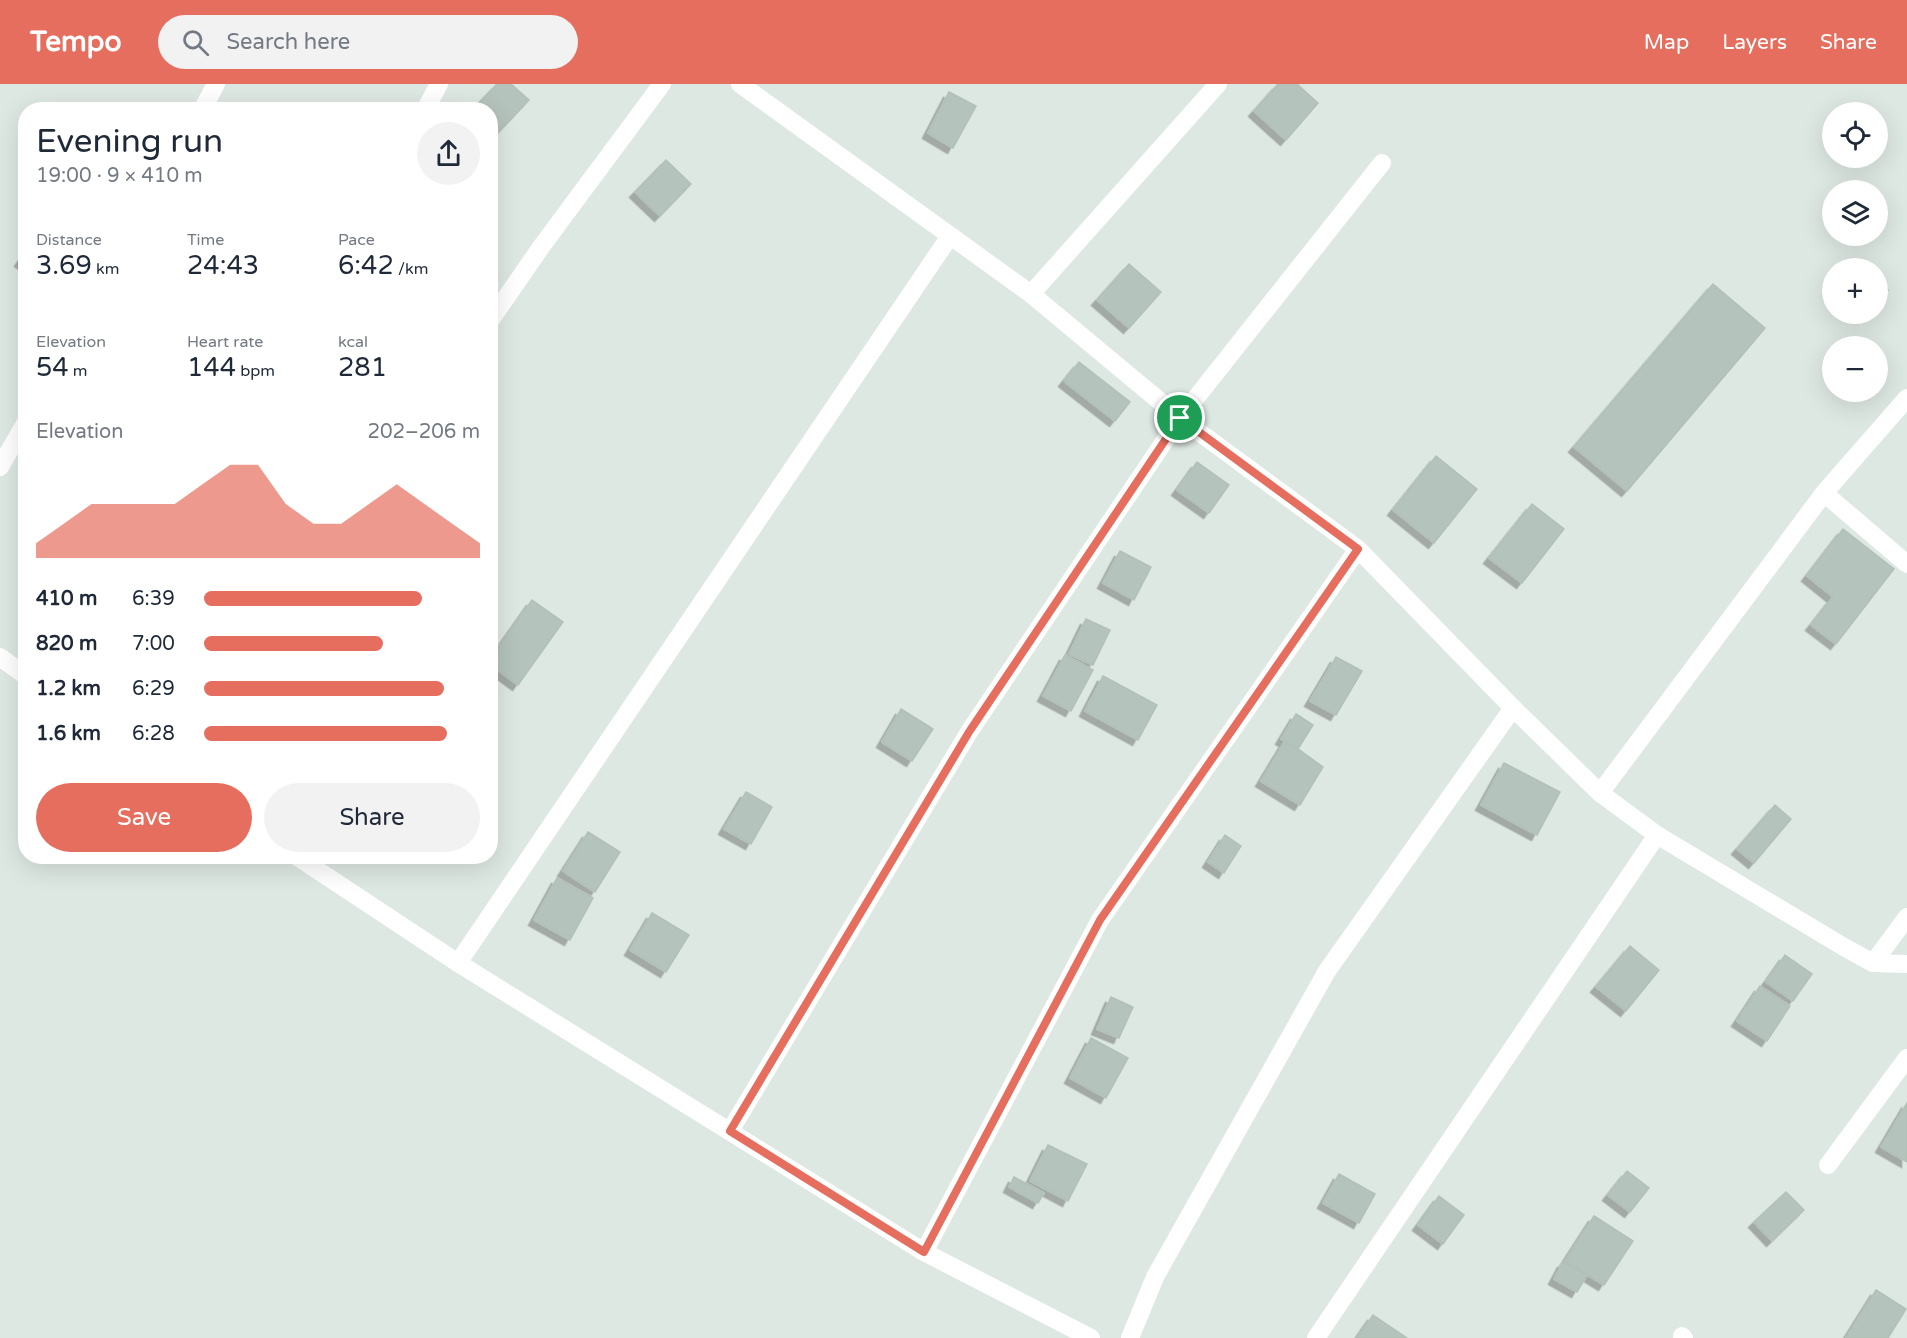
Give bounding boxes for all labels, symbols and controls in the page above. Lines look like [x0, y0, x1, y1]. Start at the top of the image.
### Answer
search box [158, 15, 578, 69]
text: Tempo [30, 25, 122, 59]
icon: search [179, 26, 212, 59]
text: Search here [227, 29, 350, 55]
text: Map [1644, 30, 1689, 55]
text: Layers [1722, 30, 1787, 55]
text: Share [1820, 30, 1877, 55]
map controls [1822, 102, 1888, 402]
button: locate [1822, 102, 1888, 168]
text: Evening run [36, 122, 223, 161]
button: share [417, 122, 480, 185]
text: 19:00 · 9 × 410 m [36, 164, 203, 188]
button: layers [1822, 180, 1888, 246]
text: Distance [36, 230, 102, 250]
text: Time [187, 230, 224, 250]
text: Pace [338, 230, 375, 250]
text: 3.69 [36, 250, 92, 281]
text: 24:43 [187, 250, 259, 281]
text: 6:42 [338, 250, 394, 281]
button: + [1822, 258, 1888, 324]
text: km [92, 259, 119, 279]
text: /km [394, 259, 428, 279]
text: Elevation [36, 332, 106, 352]
text: Heart rate [187, 332, 263, 352]
text: kcal [338, 332, 368, 352]
button: − [1822, 336, 1888, 402]
text: 54 [36, 352, 69, 383]
text: 144 [187, 352, 236, 383]
text: 281 [338, 352, 387, 383]
text: m [69, 361, 88, 381]
text: bpm [236, 361, 275, 381]
pin [1154, 392, 1205, 443]
icon: arrive [1163, 401, 1196, 434]
text: Elevation [36, 420, 123, 444]
text: 202–206 m [367, 420, 480, 444]
text: 410 m [36, 587, 97, 611]
text: 6:39 [132, 587, 175, 611]
text: 820 m [36, 632, 97, 656]
text: 7:00 [132, 632, 175, 656]
text: 1.2 km [36, 677, 101, 701]
text: 6:29 [132, 677, 175, 701]
text: 1.6 km [36, 722, 101, 746]
text: 6:28 [132, 722, 175, 746]
button: Save [36, 783, 252, 852]
button: Share [264, 783, 480, 852]

